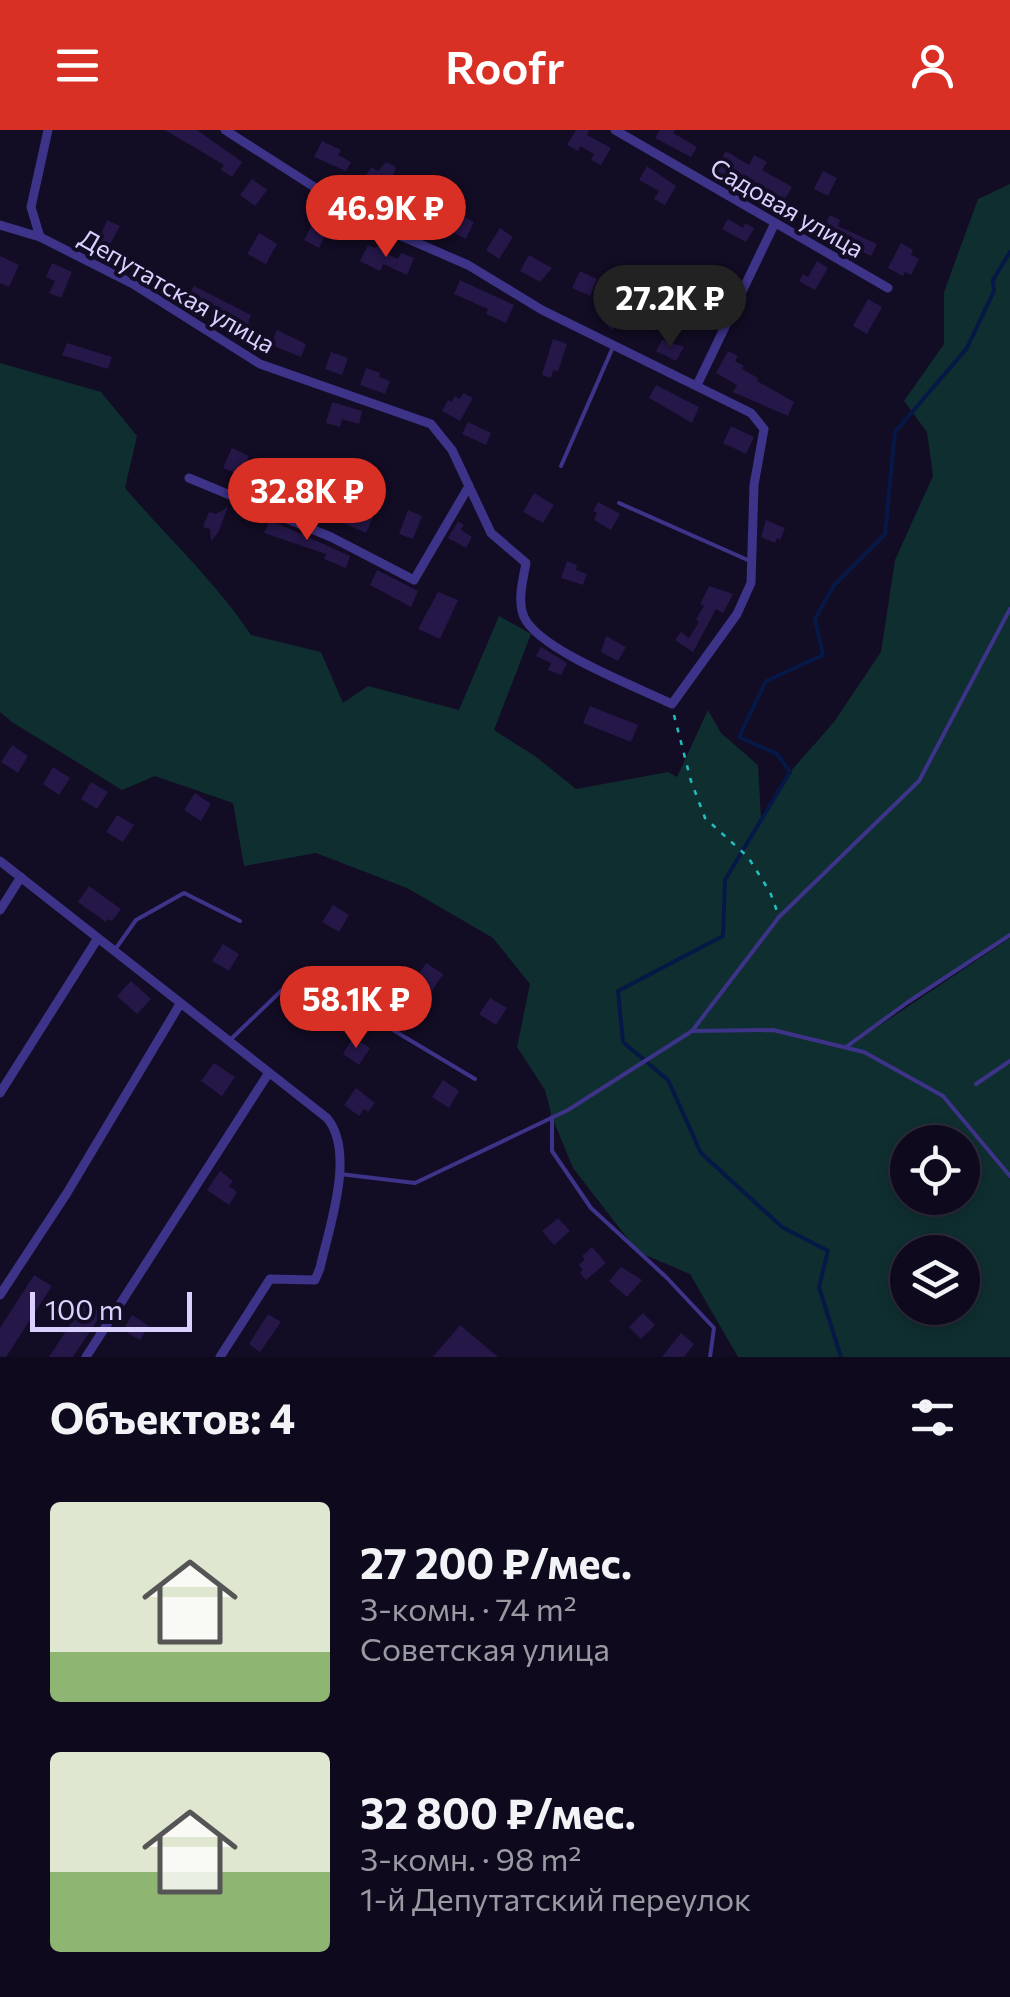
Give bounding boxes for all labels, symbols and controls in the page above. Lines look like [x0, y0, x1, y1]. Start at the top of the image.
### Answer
icon: menu [50, 38, 105, 93]
text: Roofr [445, 38, 565, 93]
icon: person [905, 38, 960, 93]
street label: Садовая улица [705, 151, 870, 263]
pin: 46.9K ₽ [294, 175, 478, 260]
text: 46.9K ₽ [328, 187, 444, 227]
street label: Депутатская улица [74, 222, 281, 358]
pin: 27.2K ₽ [578, 265, 762, 350]
text: 27.2K ₽ [615, 277, 725, 317]
pin: 32.8K ₽ [215, 458, 399, 543]
text: 32.8K ₽ [250, 470, 364, 510]
pin: 58.1K ₽ [264, 966, 448, 1051]
text: 58.1K ₽ [302, 978, 410, 1018]
map controls [890, 1125, 980, 1325]
button: locate [890, 1125, 980, 1215]
button: layers [890, 1235, 980, 1325]
scale bar [30, 1287, 192, 1332]
text: 100 m [45, 1292, 123, 1326]
icon: filters [905, 1390, 960, 1445]
text: Объектов: 4 [50, 1391, 295, 1443]
text: 27 200 ₽/мес. [360, 1536, 632, 1588]
icon: home [130, 1542, 250, 1662]
text: 3-комн. · 74 m² [360, 1588, 577, 1628]
text: Советская улица [360, 1628, 610, 1668]
text: 32 800 ₽/мес. [360, 1786, 636, 1838]
icon: home [130, 1792, 250, 1912]
text: 3-комн. · 98 m² [360, 1838, 581, 1878]
text: 1-й Депутатский переулок [360, 1878, 751, 1918]

